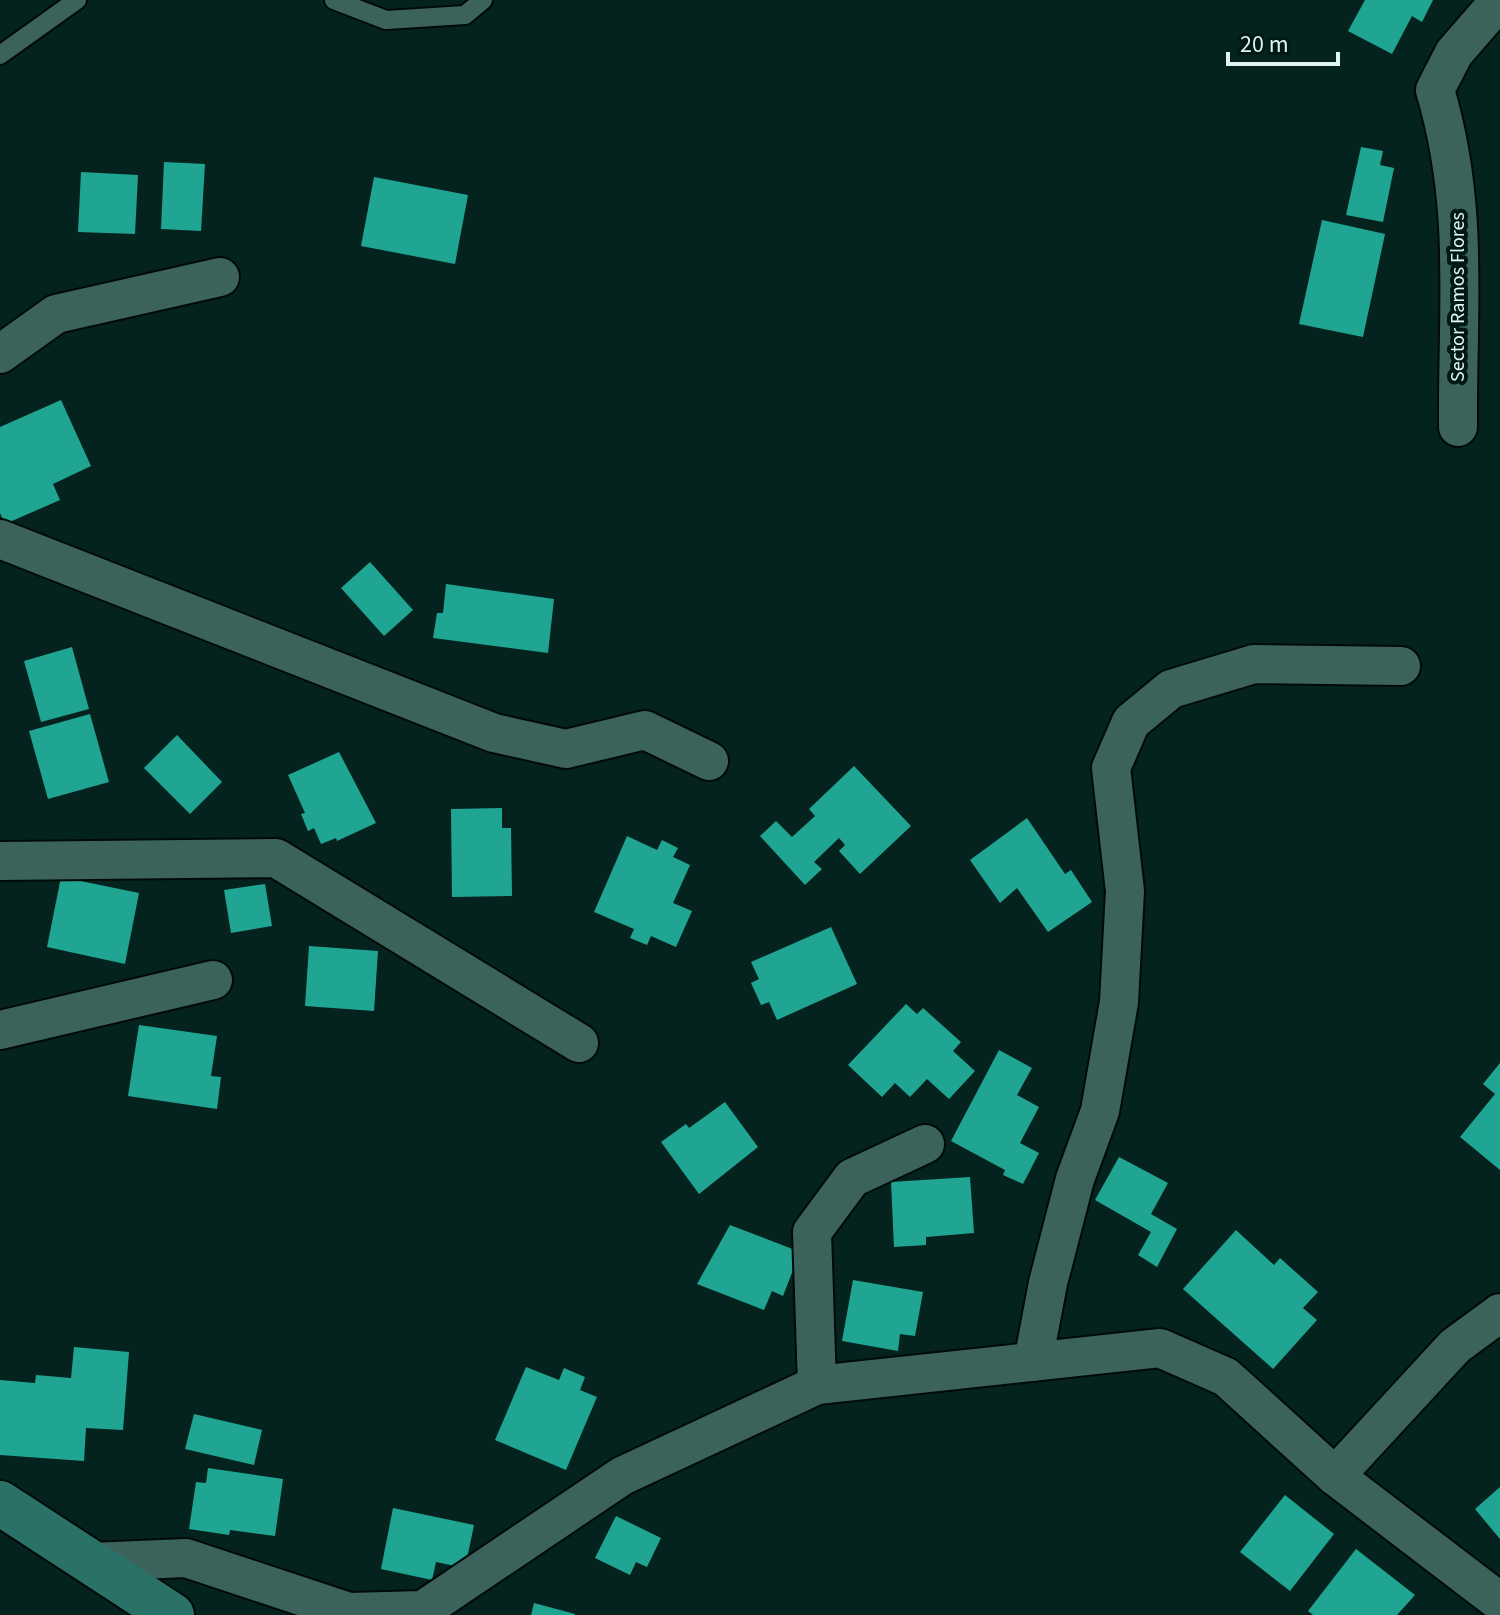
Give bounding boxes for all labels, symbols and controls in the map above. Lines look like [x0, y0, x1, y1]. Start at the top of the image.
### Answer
scale bar [1228, 16, 1338, 66]
text: 20 m [1240, 27, 1289, 62]
street label: Sector Ramos Flores [1444, 212, 1472, 382]

